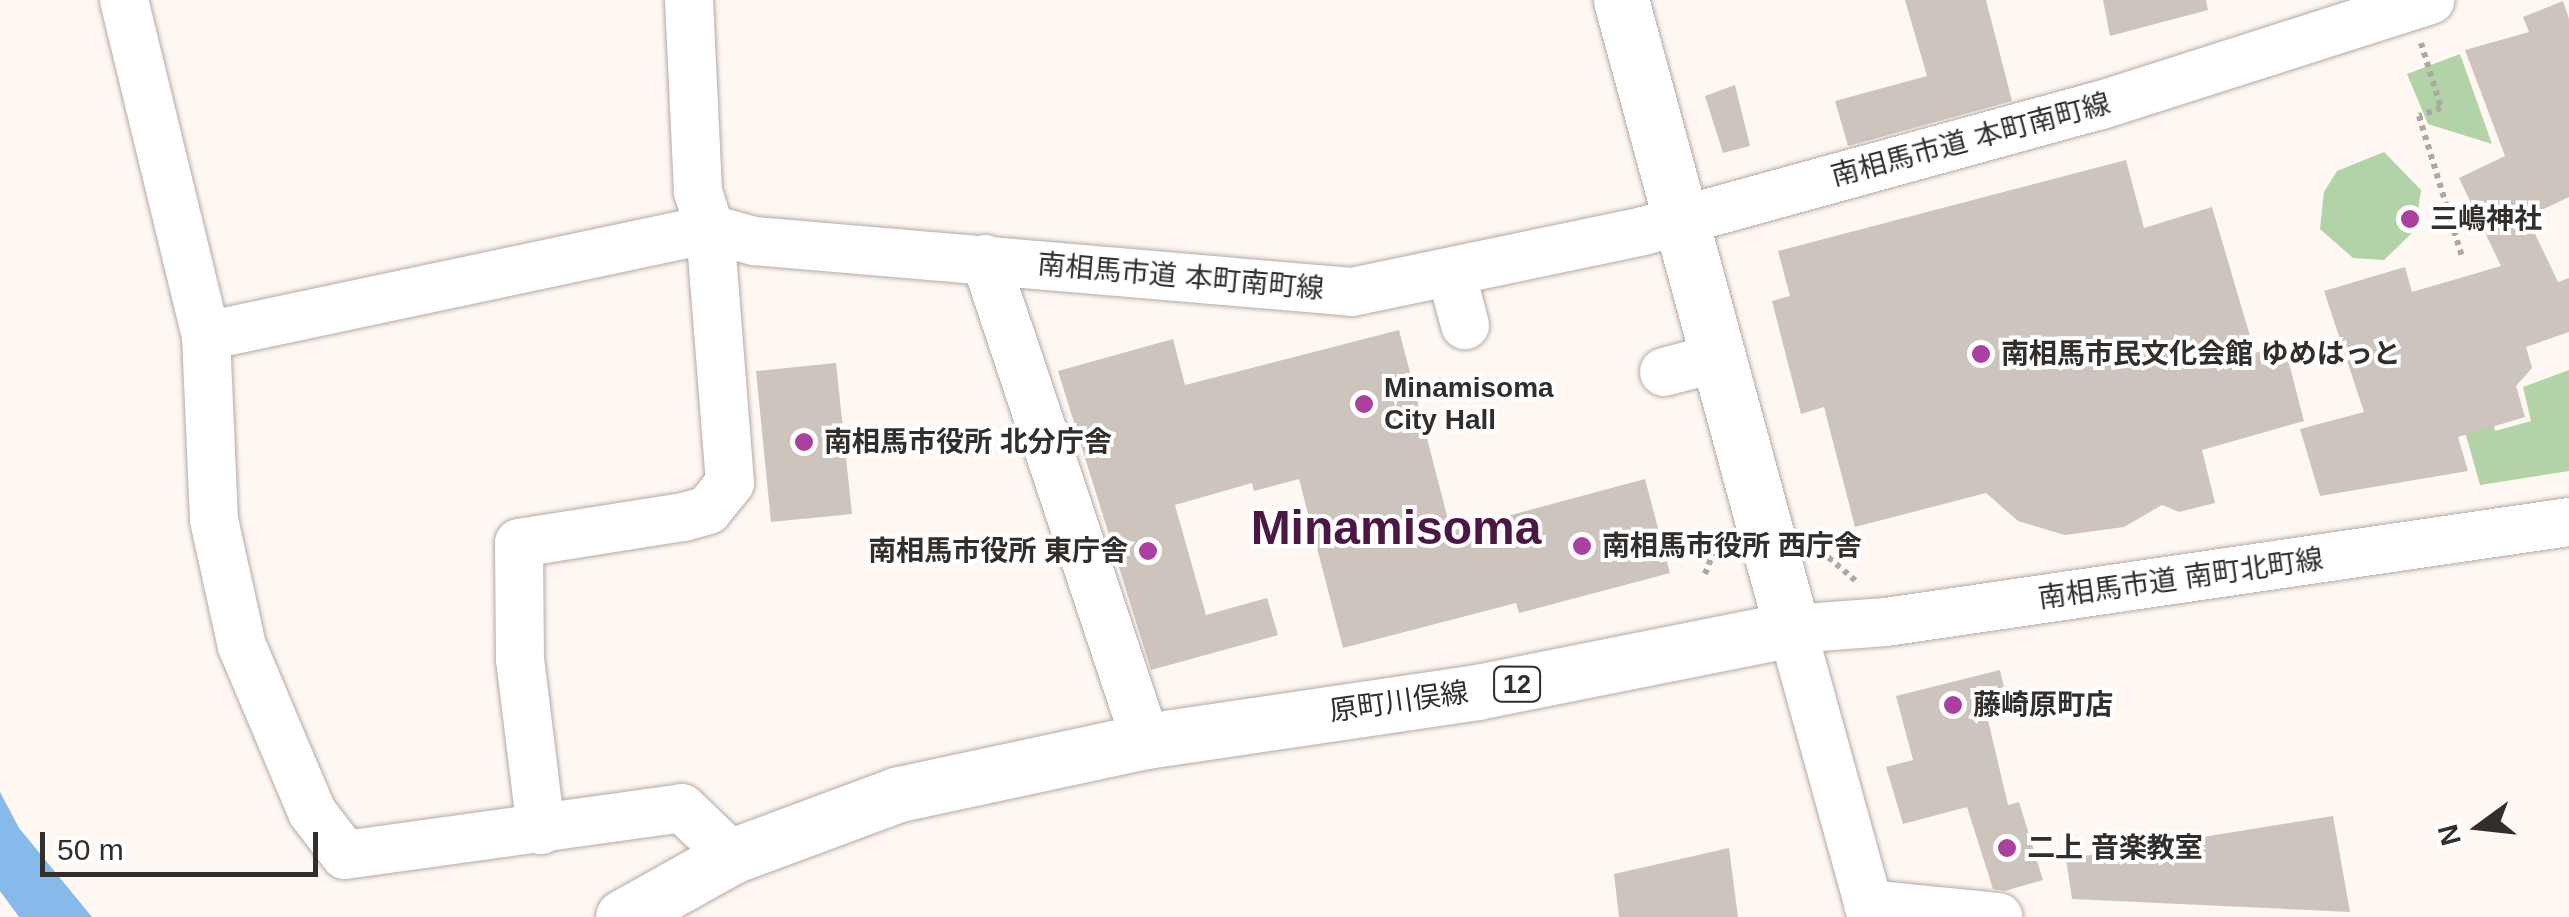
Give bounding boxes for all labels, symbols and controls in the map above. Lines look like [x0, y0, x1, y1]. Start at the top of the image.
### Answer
street label: 南相馬市道 本町南町線 [1828, 87, 2114, 193]
place label: 三嶋神社 [2430, 202, 2542, 236]
marker: 三嶋神社 [2399, 208, 2421, 230]
street label: 南相馬市道 本町南町線 [1036, 248, 1326, 306]
place label: 南相馬市民文化会館 ゆめはっと [2001, 337, 2401, 371]
marker: 南相馬市民文化会館 ゆめはっと [1970, 343, 1992, 365]
place label: Minamisoma City Hall [1384, 371, 1554, 437]
marker: Minamisoma City Hall [1353, 393, 1375, 415]
place label: 南相馬市役所 北分庁舎 [824, 425, 1112, 459]
marker: 南相馬市役所 北分庁舎 [793, 431, 815, 453]
district label: Minamisoma [1251, 499, 1541, 557]
place label: 南相馬市役所 西庁舎 [1602, 529, 1862, 563]
place label: 南相馬市役所 東庁舎 [868, 534, 1128, 568]
marker: 南相馬市役所 西庁舎 [1571, 535, 1593, 557]
marker: 南相馬市役所 東庁舎 [1137, 540, 1159, 562]
street label: 南相馬市道 南町北町線 [2036, 542, 2326, 616]
road number: 12 [1492, 664, 1542, 704]
street label: 原町川俣線 [1327, 676, 1471, 728]
place label: 藤崎原町店 [1973, 688, 2113, 722]
marker: 藤崎原町店 [1942, 694, 1964, 716]
north arrow [2429, 777, 2529, 877]
scale bar [45, 812, 322, 874]
text: N [2432, 821, 2467, 849]
place label: 二上 音楽教室 [2027, 831, 2203, 865]
text: 50 m [57, 833, 124, 866]
marker: 二上 音楽教室 [1996, 837, 2018, 859]

